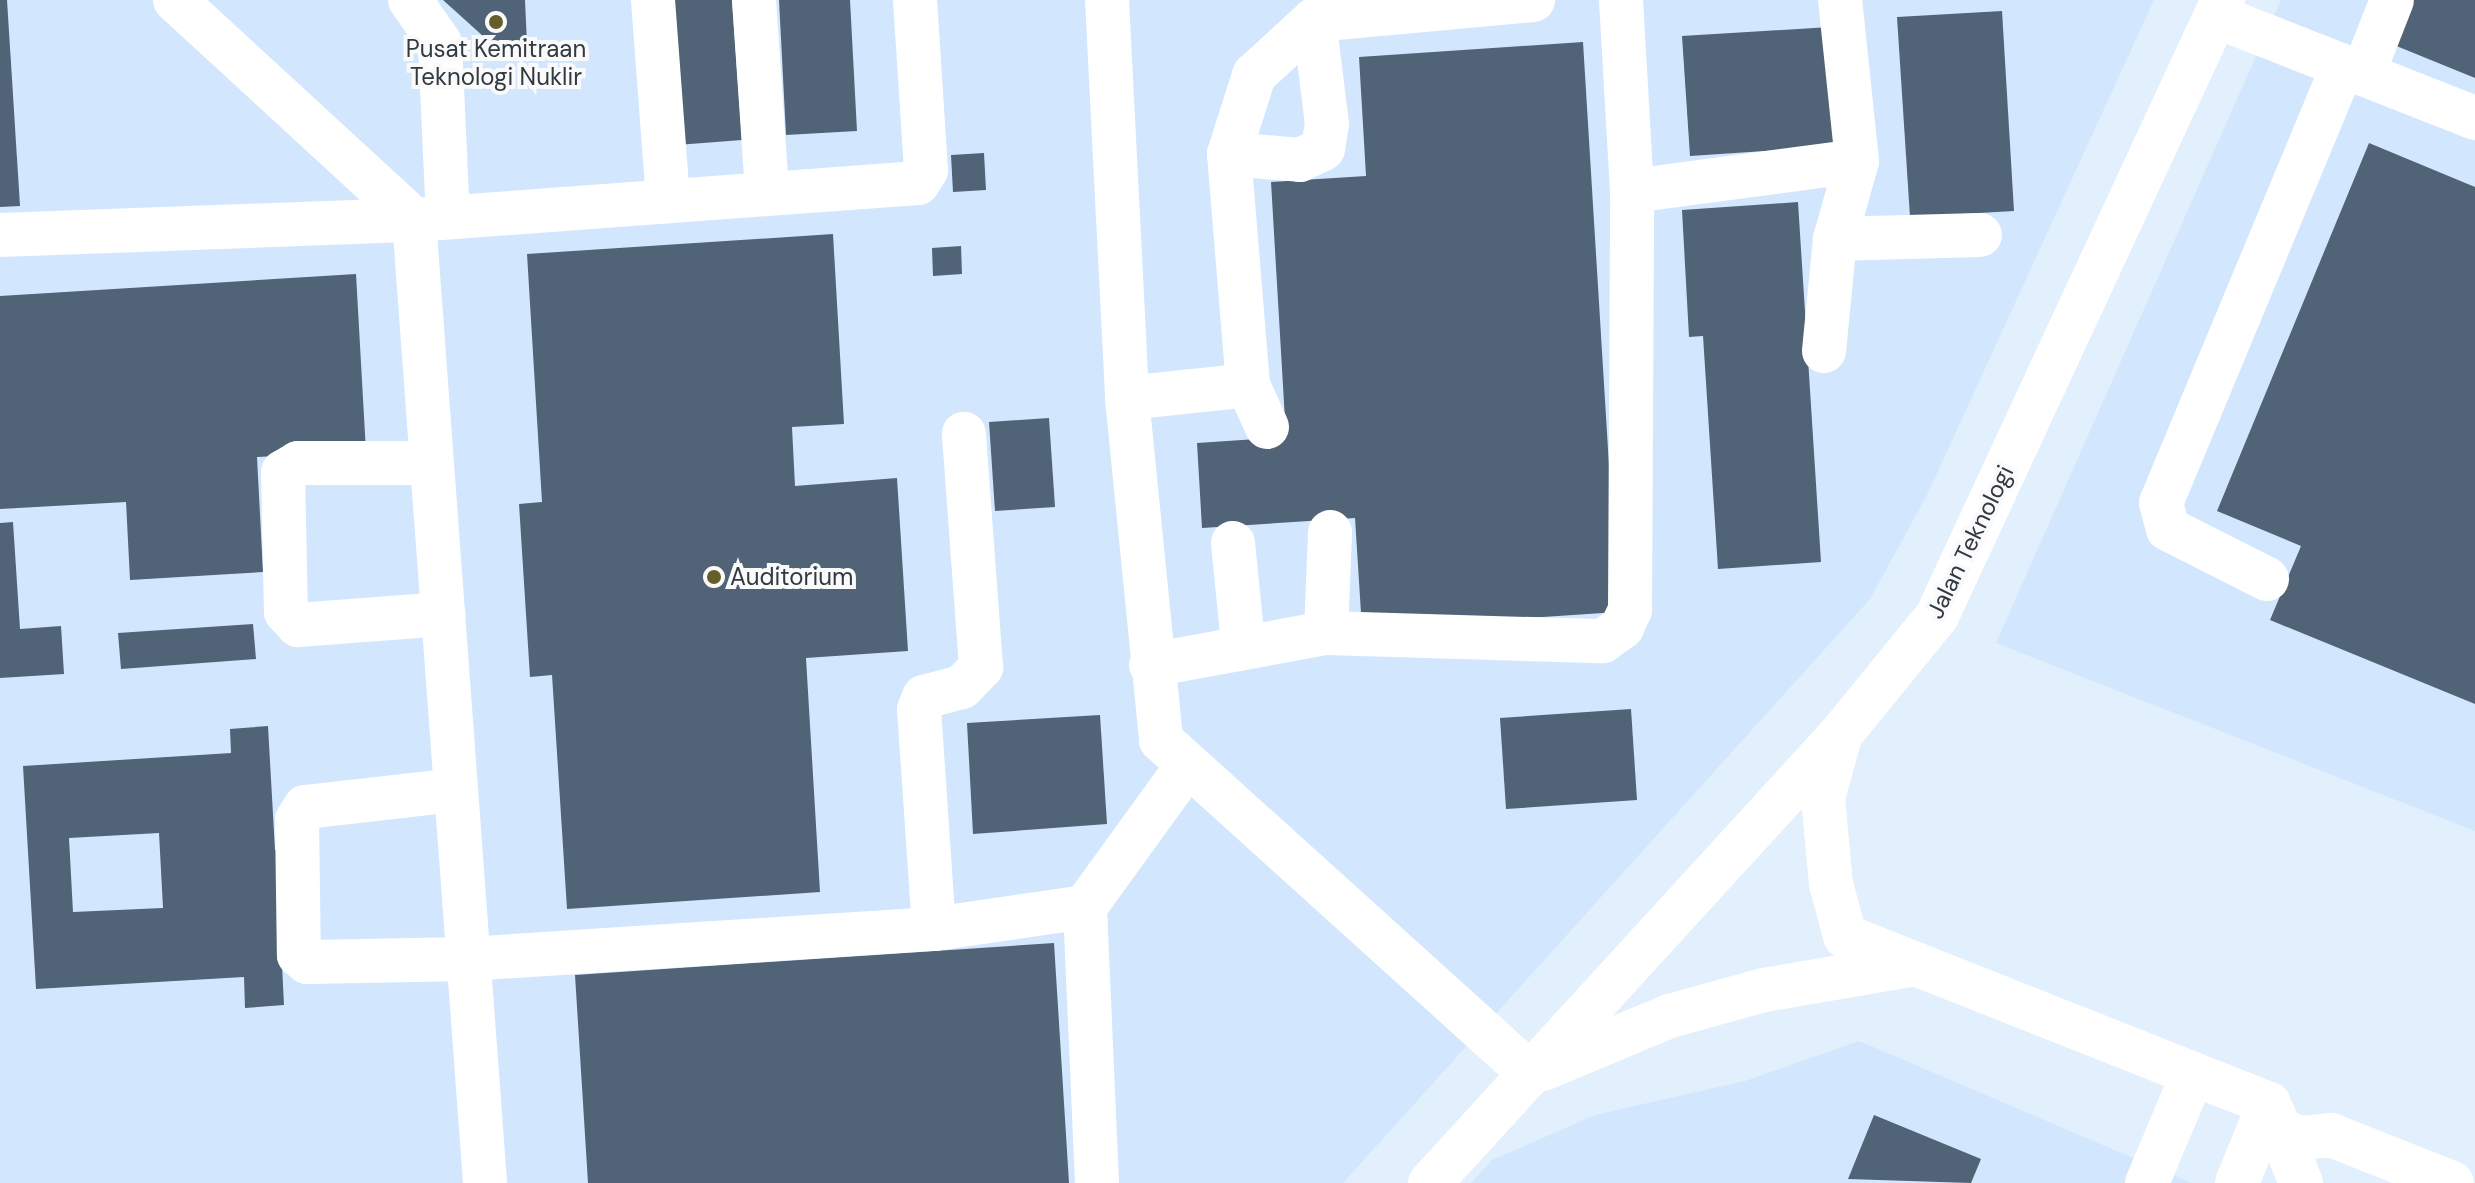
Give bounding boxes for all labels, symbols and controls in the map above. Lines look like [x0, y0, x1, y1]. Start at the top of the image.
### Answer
marker: Pusat Kemitraan Teknologi Nuklir [487, 13, 505, 31]
place label: Pusat Kemitraan Teknologi Nuklir [406, 35, 586, 91]
street label: Jalan Teknologi [1920, 461, 2020, 623]
place label: Auditorium [730, 563, 853, 591]
marker: Auditorium [705, 568, 723, 586]

